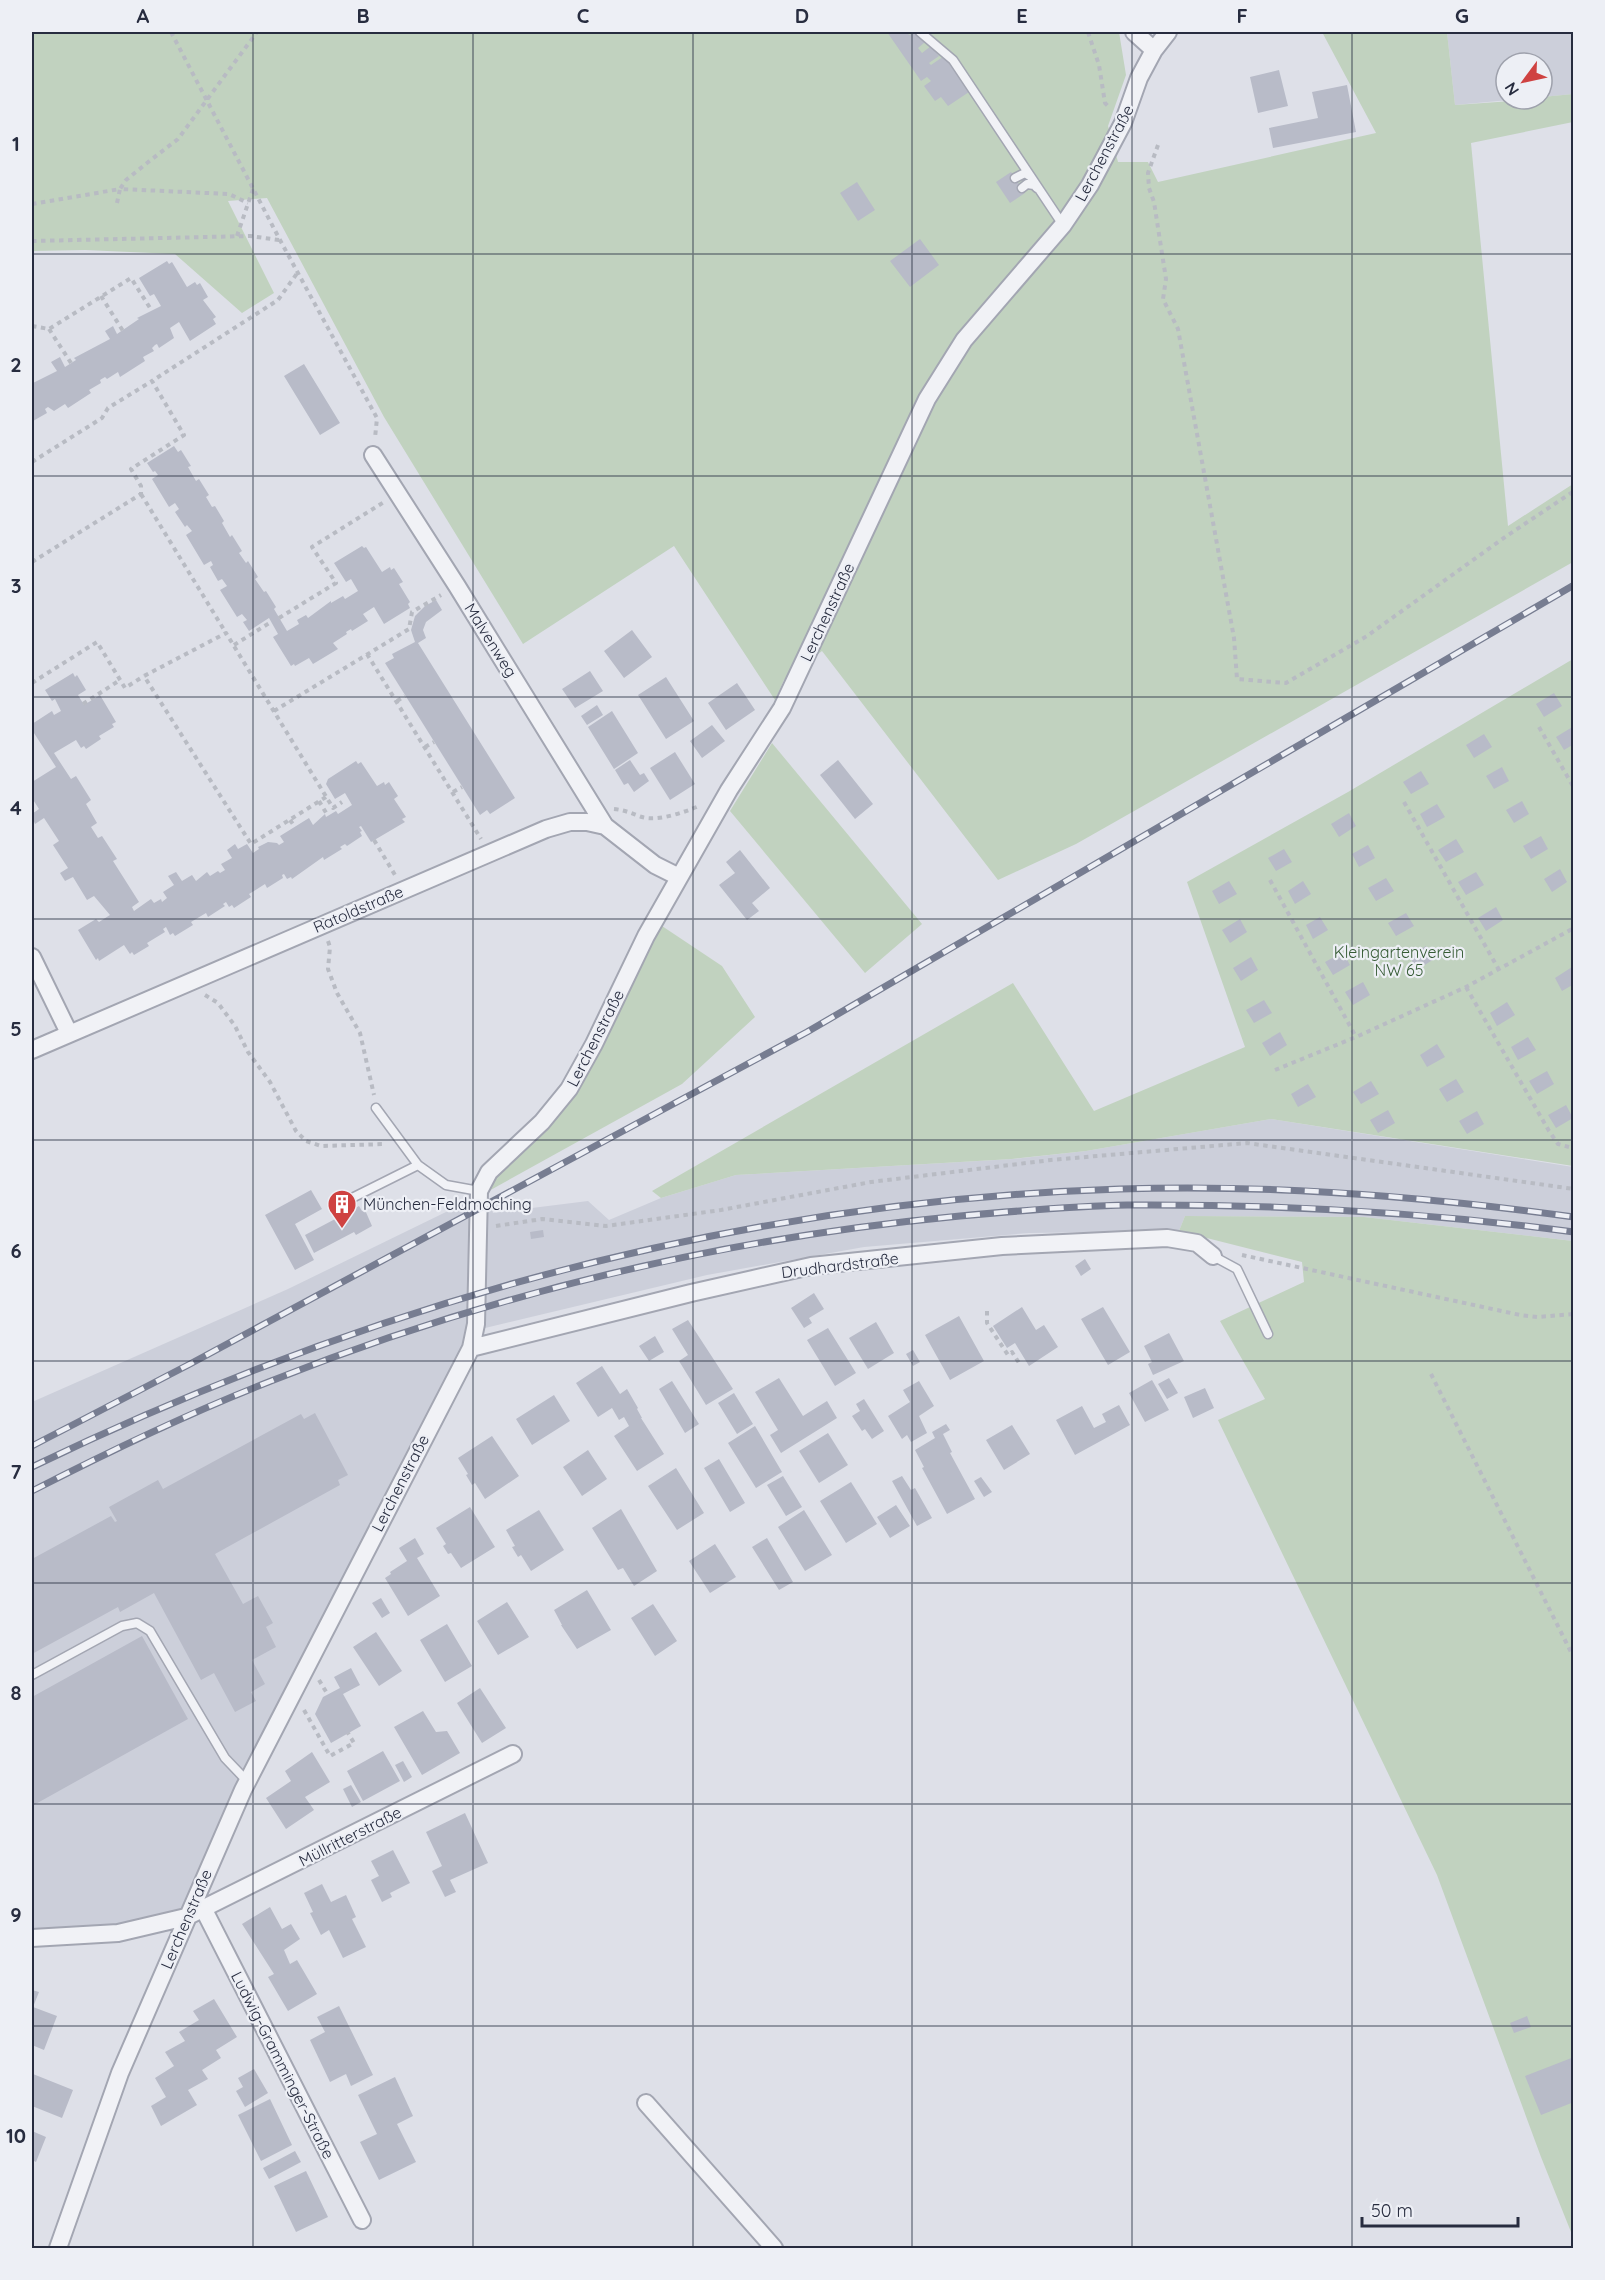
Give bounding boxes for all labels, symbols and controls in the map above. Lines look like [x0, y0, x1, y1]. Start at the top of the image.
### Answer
text: A [137, 3, 150, 28]
text: B [356, 3, 370, 28]
text: C [577, 3, 590, 28]
text: D [795, 3, 809, 28]
text: E [1016, 3, 1028, 28]
text: F [1236, 3, 1248, 28]
text: G [1455, 3, 1469, 28]
north arrow [1494, 51, 1554, 111]
text: N [1500, 79, 1523, 100]
street label: Lerchenstraße [1070, 101, 1138, 205]
text: 1 [12, 131, 20, 156]
text: 2 [10, 352, 22, 377]
street label: Lerchenstraße [795, 560, 859, 664]
text: 3 [11, 573, 21, 598]
street label: Malvenweg [460, 599, 522, 681]
text: 4 [10, 795, 22, 820]
street label: Ratoldstraße [310, 881, 406, 937]
park label: Kleingartenverein NW 65 [1334, 942, 1464, 980]
street label: Lerchenstraße [562, 986, 628, 1090]
text: 5 [10, 1016, 22, 1041]
building icon: München-Feldmoching [326, 1188, 358, 1230]
place label: München-Feldmoching [363, 1194, 532, 1214]
text: 6 [10, 1238, 22, 1263]
street label: Drudhardstraße [780, 1248, 900, 1282]
street label: Lerchenstraße [367, 1431, 433, 1535]
text: 7 [11, 1459, 22, 1484]
text: 8 [11, 1680, 22, 1705]
street label: Müllritterstraße [295, 1802, 405, 1870]
street label: Lerchenstraße [156, 1866, 216, 1972]
text: 9 [10, 1902, 22, 1927]
street label: Ludwig-Gramminger-Straße [227, 1968, 339, 2162]
text: 10 [6, 2123, 26, 2148]
scale bar [1362, 2190, 1518, 2228]
text: 50 m [1371, 2199, 1413, 2222]

